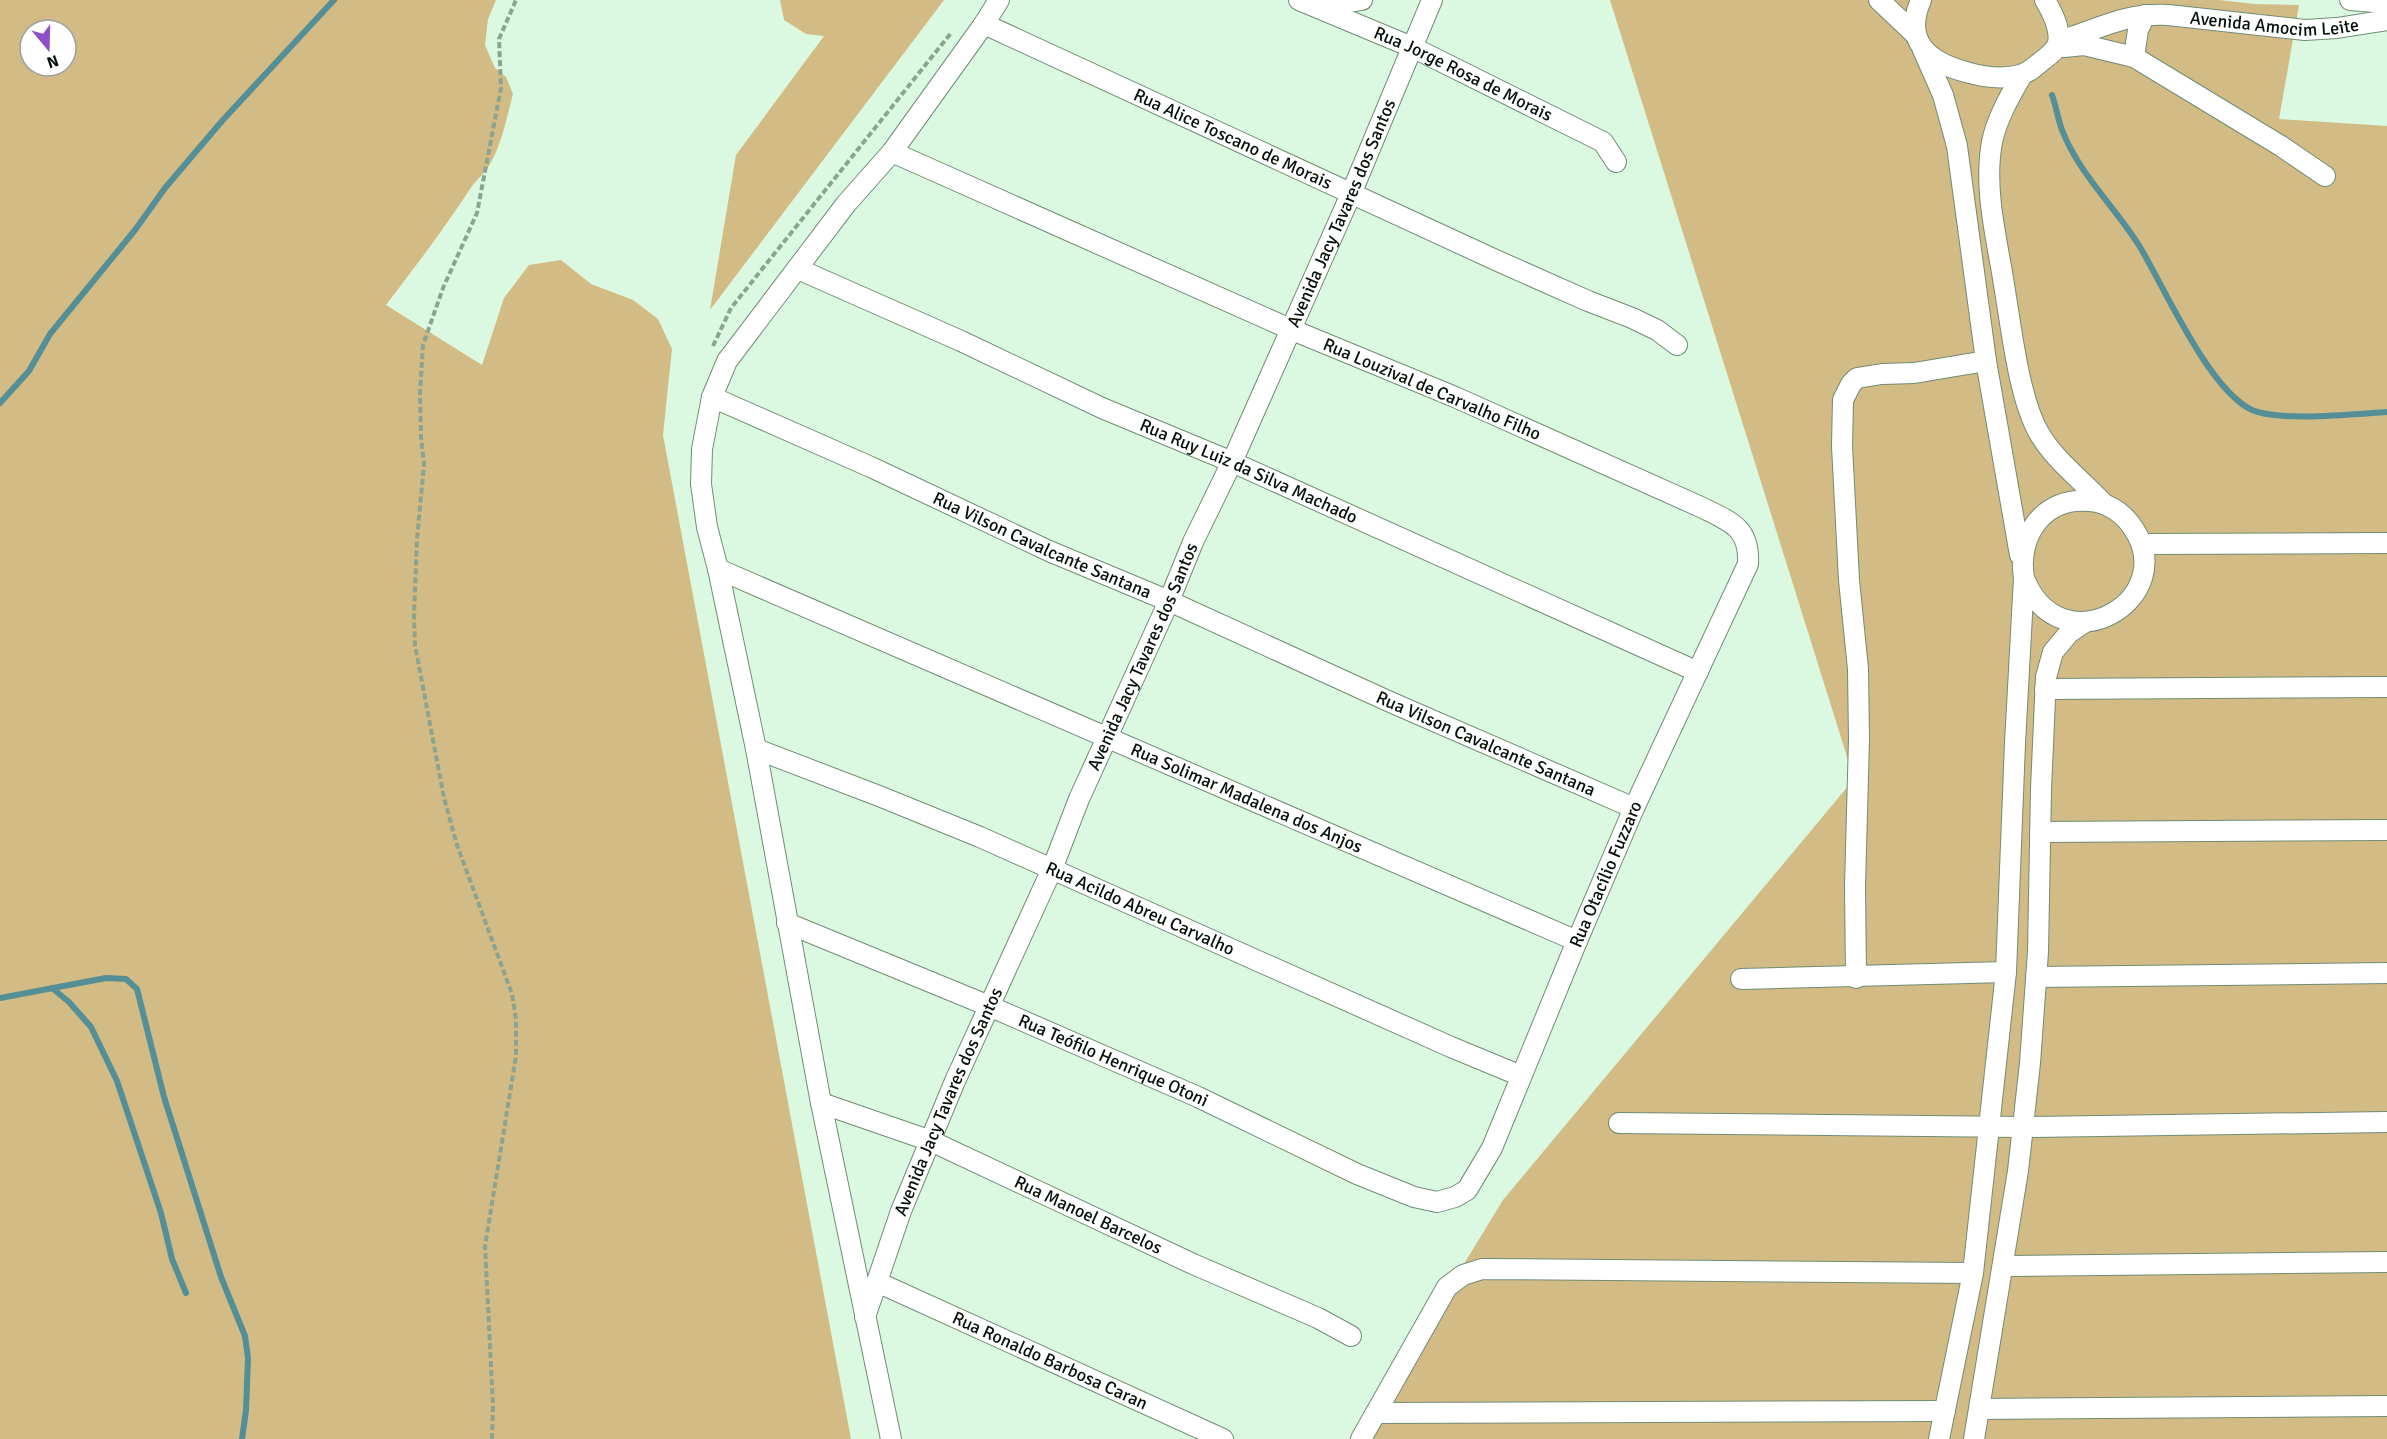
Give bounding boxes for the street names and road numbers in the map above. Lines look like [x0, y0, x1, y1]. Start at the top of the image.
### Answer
street label: Avenida Amocim Leite [2189, 6, 2360, 41]
street label: Rua Jorge Rosa de Morais [1371, 21, 1556, 126]
street label: Rua Alice Toscano de Morais [1130, 84, 1336, 194]
street label: Avenida Jacy Tavares dos Santos [1282, 96, 1401, 331]
street label: Rua Louzival de Carvalho Filho [1320, 333, 1544, 445]
street label: Rua Ruy Luiz da Silva Machado [1136, 414, 1361, 528]
street label: Rua Vilson Cavalcante Santana [929, 487, 1155, 603]
street label: Avenida Jacy Tavares dos Santos [1083, 539, 1203, 774]
street label: Rua Vilson Cavalcante Santana [1373, 686, 1599, 801]
street label: Rua Solimar Madalena dos Anjos [1127, 738, 1366, 858]
street label: Rua Otacílio Fuzzaro [1565, 797, 1647, 951]
street label: Rua Acildo Abreu Carvalho [1042, 857, 1238, 960]
street label: Avenida Jacy Tavares dos Santos [889, 984, 1007, 1219]
street label: Rua Teófilo Henrique Otoni [1015, 1009, 1212, 1111]
street label: Rua Manoel Barcelos [1011, 1171, 1166, 1259]
street label: Rua Ronaldo Barbosa Caran [949, 1307, 1151, 1414]

